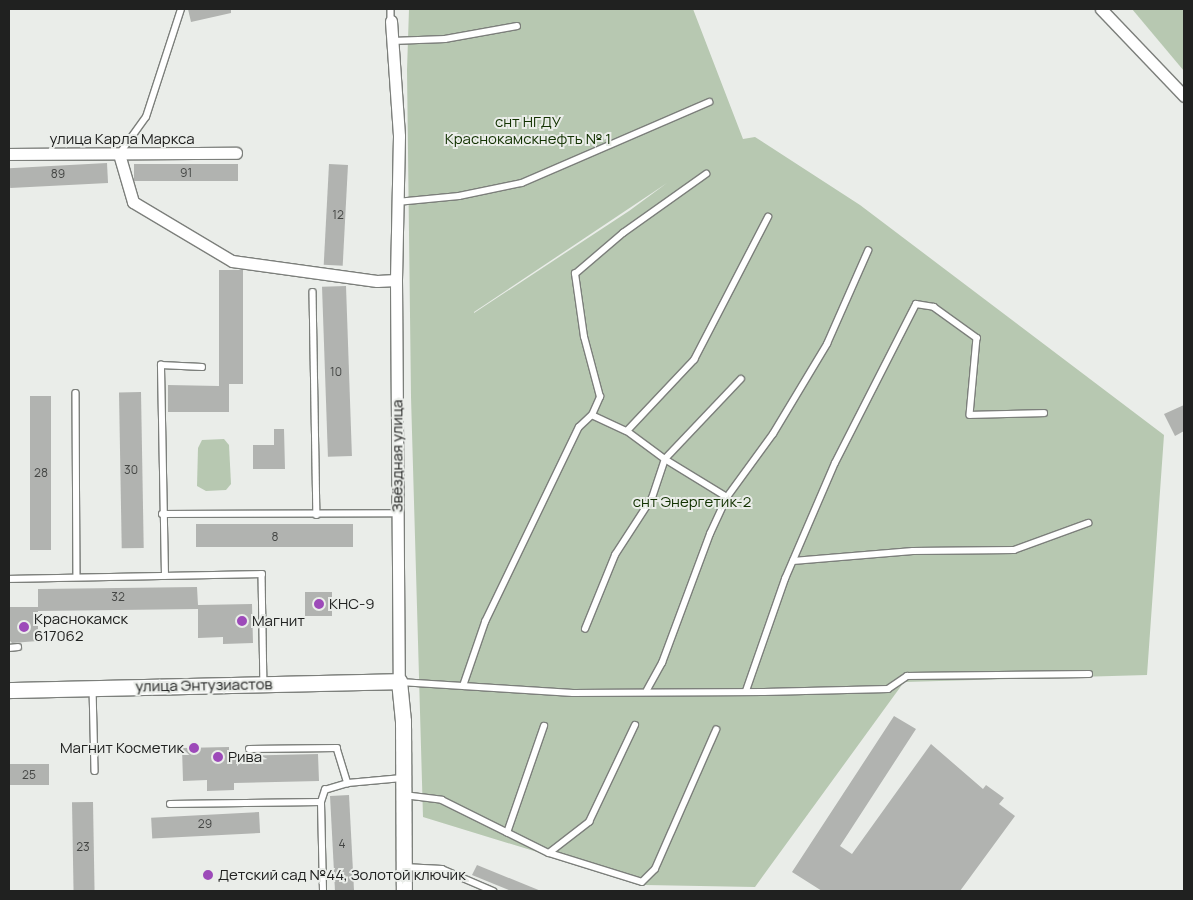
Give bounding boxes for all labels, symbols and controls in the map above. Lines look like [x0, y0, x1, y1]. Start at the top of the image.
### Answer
park label: снт НГДУ Краснокамскнефть № 1 [445, 112, 611, 147]
street label: улица Карла Маркса [49, 130, 195, 148]
house number: 91 [180, 166, 192, 180]
house number: 89 [51, 167, 65, 181]
house number: 12 [332, 208, 344, 222]
house number: 10 [330, 365, 342, 379]
street label: Звёздная улица [388, 400, 406, 512]
house number: 30 [124, 463, 138, 477]
house number: 28 [34, 466, 48, 480]
park label: снт Энергетик-2 [633, 493, 751, 511]
house number: 8 [272, 530, 278, 544]
house number: 32 [111, 590, 125, 604]
place label: КНС-9 [329, 595, 375, 613]
marker: КНС-9 [313, 598, 325, 610]
place label: Краснокамск 617062 [34, 609, 128, 644]
place label: Магнит [252, 612, 305, 630]
marker: Магнит [236, 615, 248, 627]
marker: Краснокамск 617062 [18, 621, 30, 633]
street label: улица Энтузиастов [135, 675, 273, 695]
place label: Магнит Косметик [60, 739, 184, 757]
marker: Магнит Косметик [188, 742, 200, 754]
place label: Рива [228, 748, 262, 766]
marker: Рива [212, 751, 224, 763]
house number: 25 [22, 768, 36, 782]
house number: 29 [198, 817, 212, 831]
house number: 4 [338, 837, 346, 851]
house number: 23 [76, 840, 90, 854]
place label: Детский сад №44, Золотой ключик [218, 866, 466, 884]
marker: Детский сад №44, Золотой ключик [202, 869, 214, 881]

